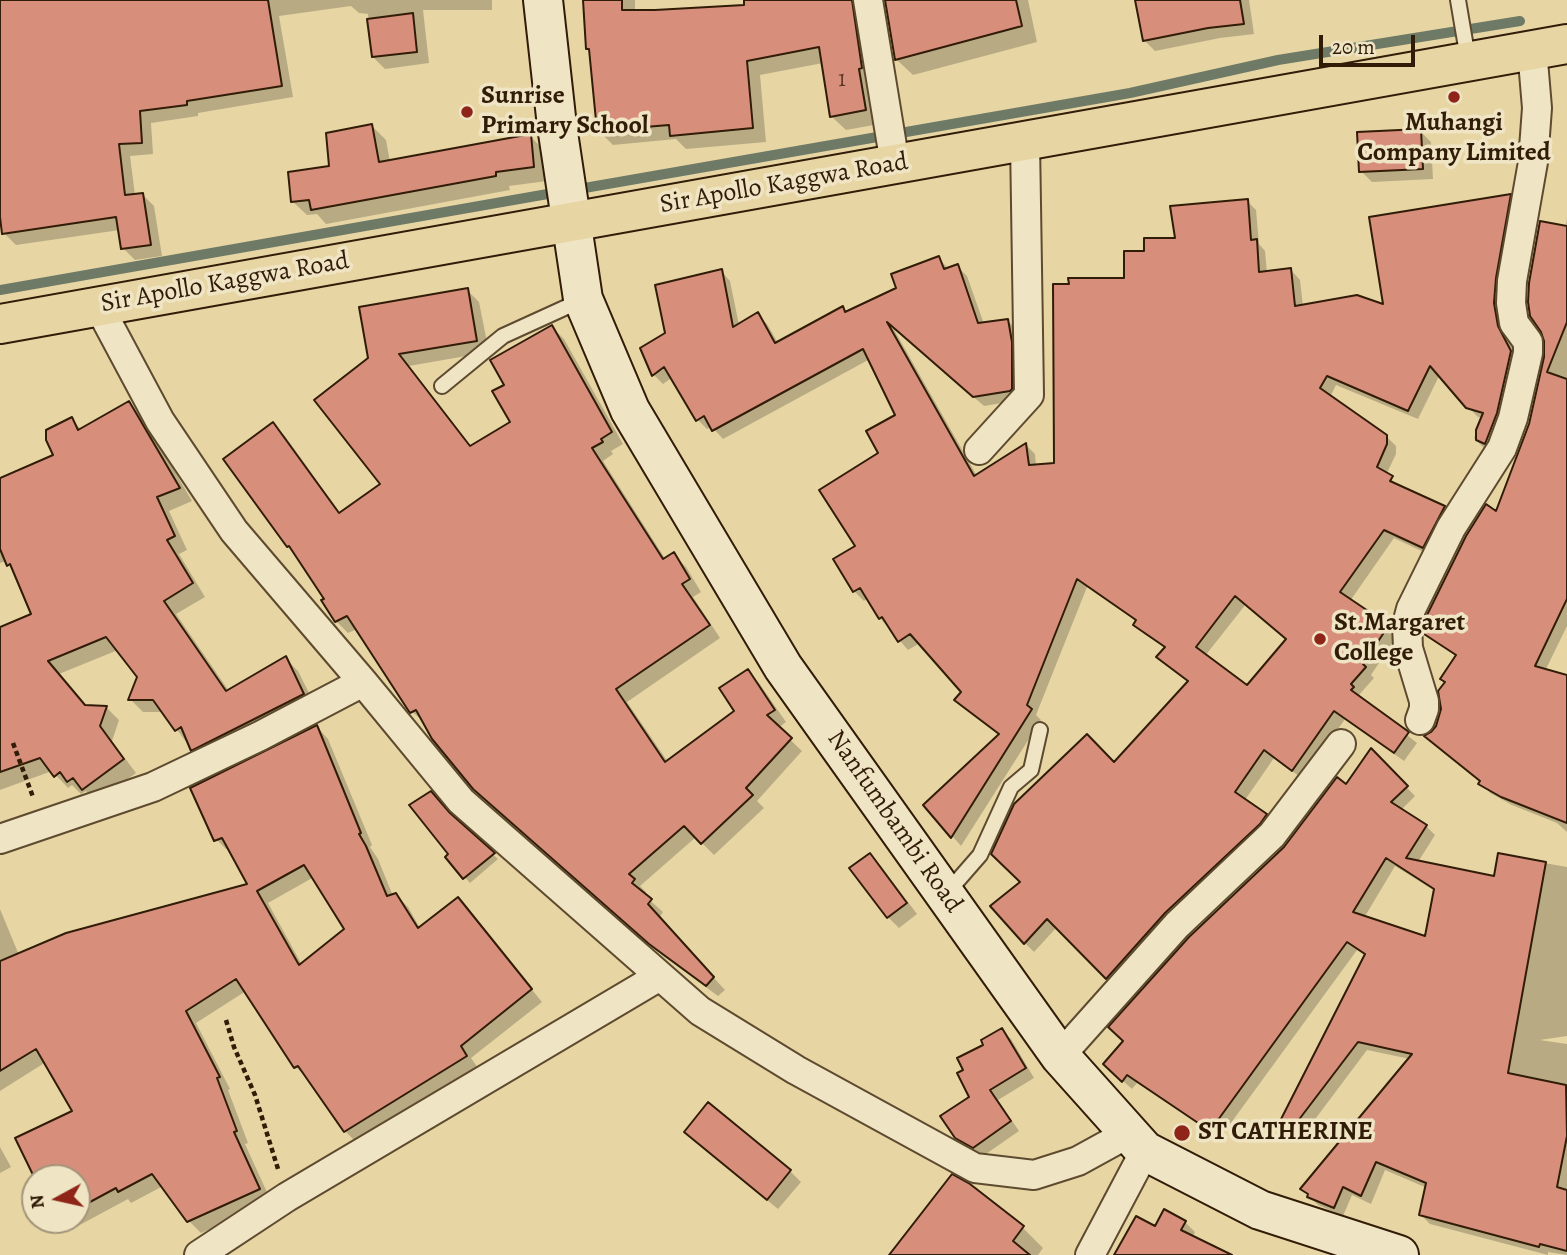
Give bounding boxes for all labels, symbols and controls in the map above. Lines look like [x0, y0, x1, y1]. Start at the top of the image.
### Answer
scale bar [1322, 21, 1418, 65]
text: 20 m [1332, 33, 1375, 61]
house number: 1 [838, 66, 846, 94]
place label: Sunrise Primary School [481, 81, 649, 142]
marker: Muhangi Company Limited [1446, 89, 1462, 105]
marker: Sunrise Primary School [459, 104, 475, 120]
place label: Muhangi Company Limited [1357, 108, 1551, 170]
street label: Sir Apollo Kaggwa Road [657, 147, 911, 221]
street label: Sir Apollo Kaggwa Road [98, 246, 352, 320]
place label: St.Margaret College [1334, 608, 1465, 670]
marker: St.Margaret College [1312, 631, 1328, 647]
street label: Nanfumbambi Road [819, 725, 969, 919]
place label: ST CATHERINE [1198, 1117, 1373, 1149]
marker: ST CATHERINE [1172, 1123, 1192, 1143]
north arrow [21, 1164, 91, 1234]
text: N [23, 1193, 51, 1210]

